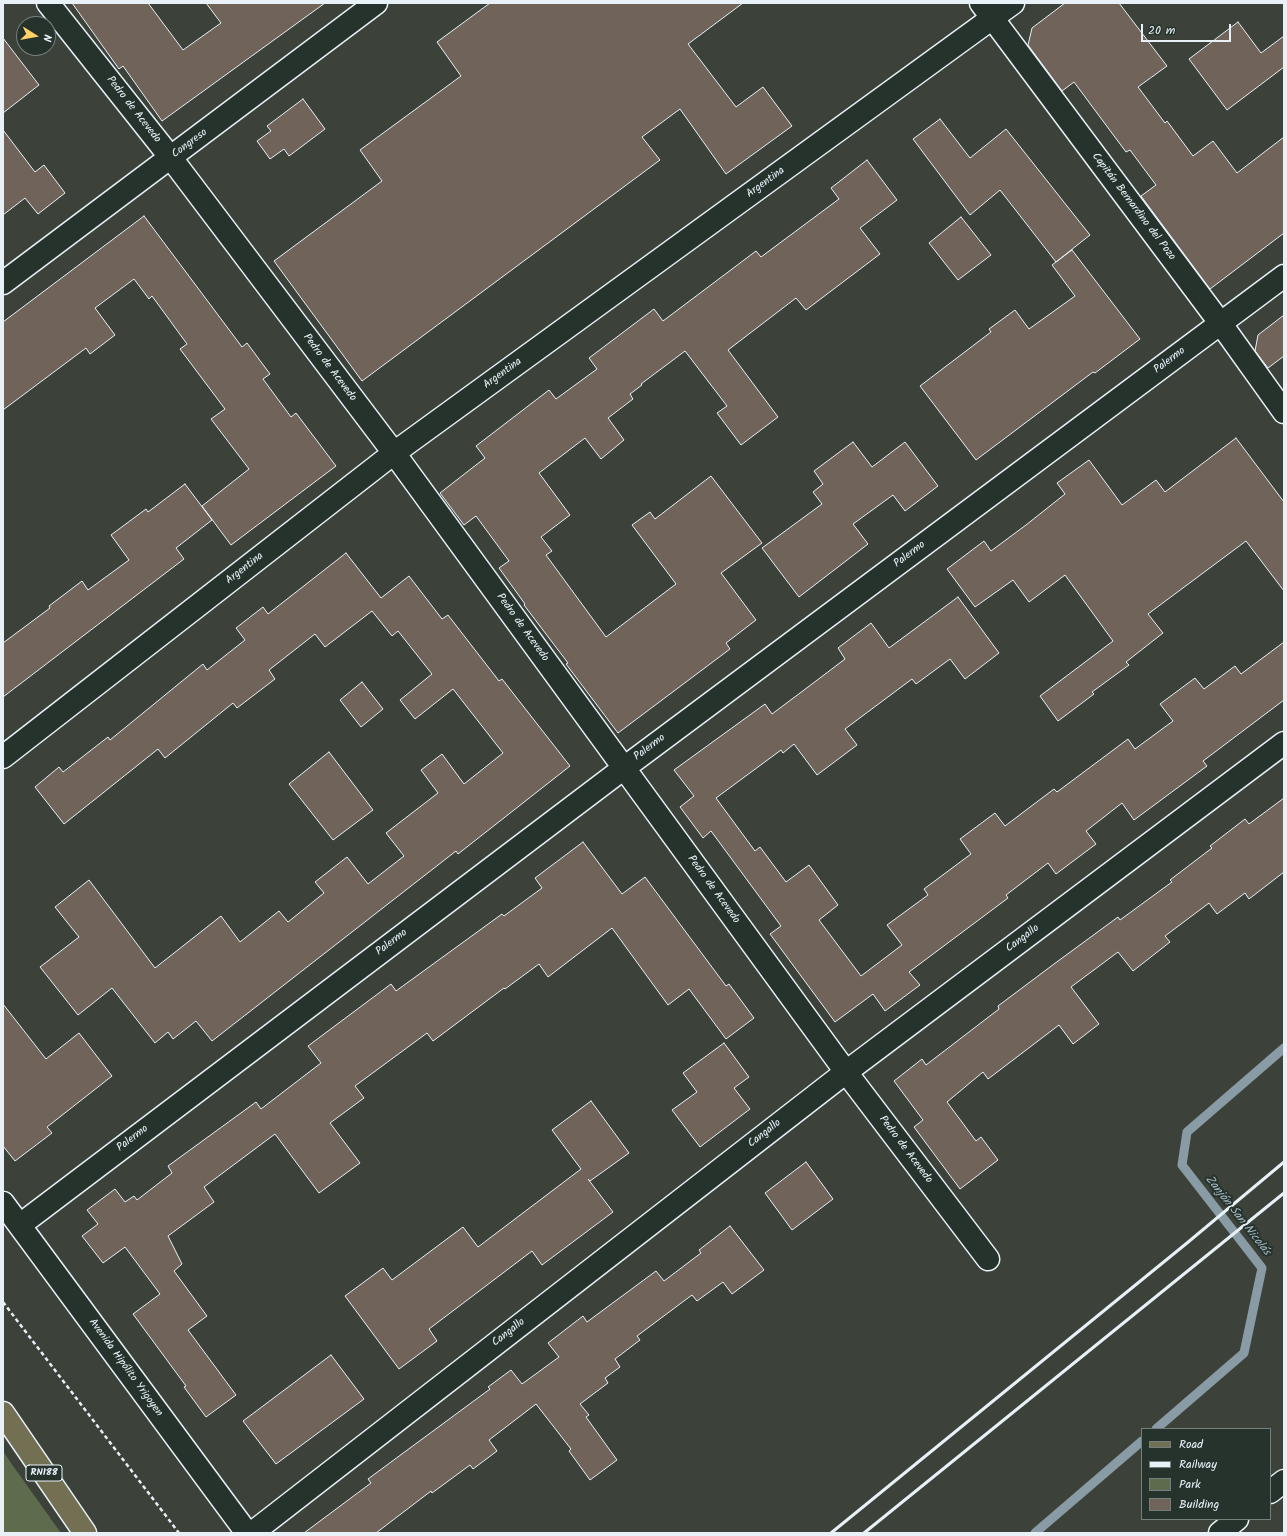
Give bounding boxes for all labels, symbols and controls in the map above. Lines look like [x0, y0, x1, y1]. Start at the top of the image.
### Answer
north arrow [16, 16, 56, 56]
scale bar [1143, 16, 1233, 42]
text: 20 m [1148, 21, 1175, 40]
text: N [37, 33, 56, 43]
street label: Pedro de Acevedo [103, 74, 163, 146]
street label: Congreso [170, 126, 210, 162]
street label: Capitán Bernardino del Pozo [1088, 151, 1178, 263]
street label: Argentina [744, 165, 788, 201]
street label: Pedro de Acevedo [299, 332, 359, 404]
street label: Palermo [1152, 345, 1188, 377]
street label: Argentina [481, 356, 525, 392]
street label: Palermo [892, 539, 928, 571]
street label: Argentina [223, 550, 267, 588]
street label: Pedro de Acevedo [493, 591, 551, 665]
street label: Palermo [632, 732, 668, 764]
street label: Pedro de Acevedo [684, 853, 742, 927]
street label: Cangallo [1004, 922, 1042, 956]
street label: Palermo [374, 927, 410, 959]
street label: Pedro de Acevedo [875, 1114, 935, 1186]
street label: Cangallo [746, 1117, 784, 1151]
street label: Palermo [115, 1123, 151, 1155]
water label: Zanjón San Nicolás [1201, 1173, 1273, 1259]
street label: Avenida Hipólito Yrigoyen [85, 1316, 165, 1420]
street label: Cangallo [490, 1316, 528, 1350]
legend [1141, 1428, 1271, 1520]
text: Road [1179, 1435, 1203, 1454]
text: Railway [1179, 1455, 1217, 1474]
road number: RN188 [26, 1465, 62, 1481]
text: Park [1179, 1475, 1201, 1494]
text: Building [1179, 1495, 1219, 1514]

